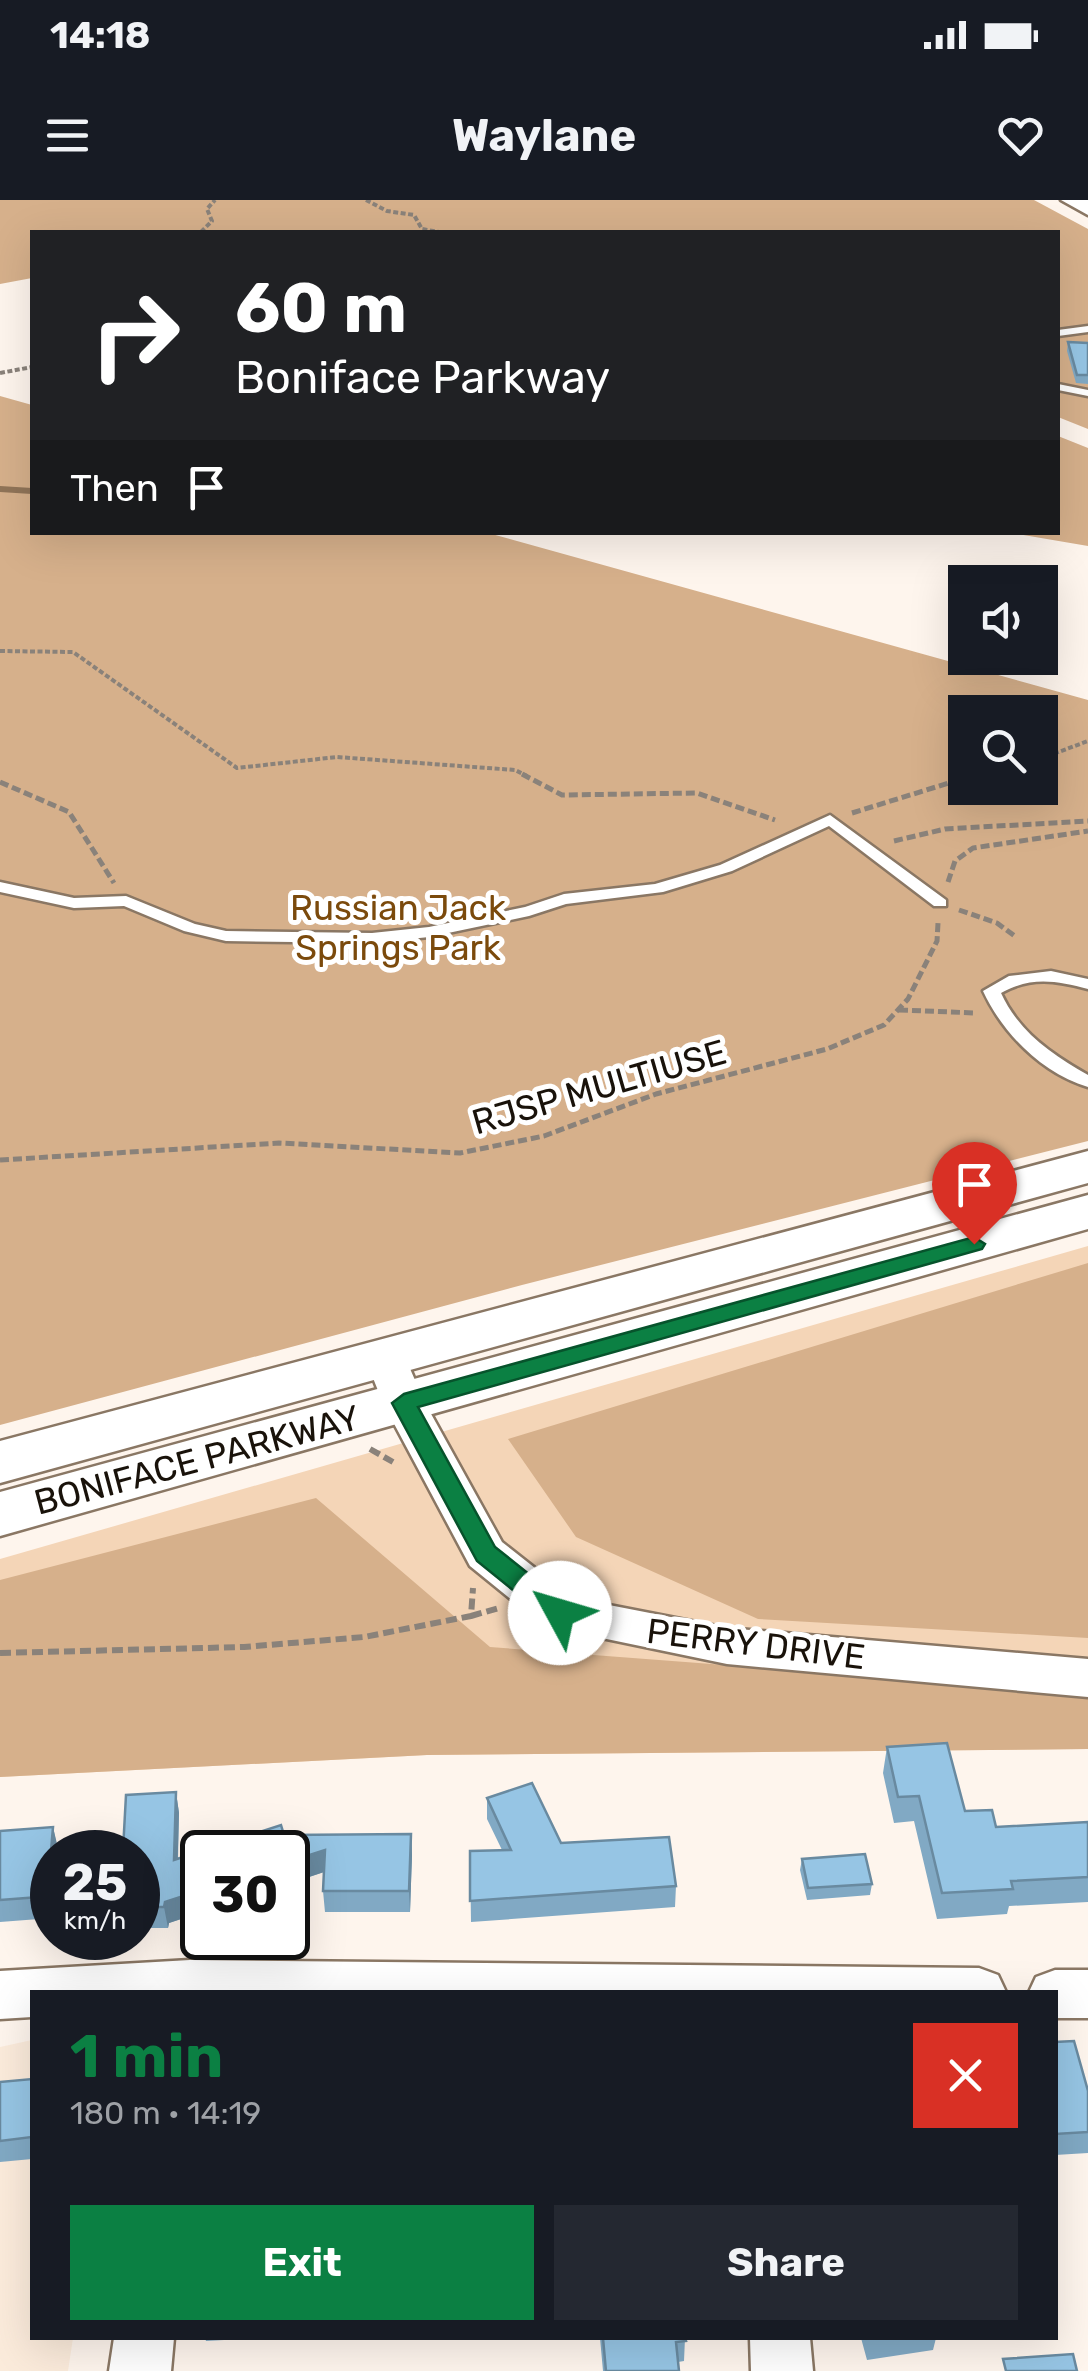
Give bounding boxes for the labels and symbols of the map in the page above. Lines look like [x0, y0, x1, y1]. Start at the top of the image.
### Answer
park label: Russian Jack Springs Park [290, 887, 506, 969]
street label: RJSP MULTIUSE [467, 1031, 731, 1143]
pin [932, 1142, 1017, 1245]
street label: BONIFACE PARKWAY [30, 1396, 364, 1524]
position arrow [508, 1561, 612, 1665]
street label: PERRY DRIVE [644, 1610, 868, 1678]
speed limit sign: 30 [180, 1830, 310, 1960]

